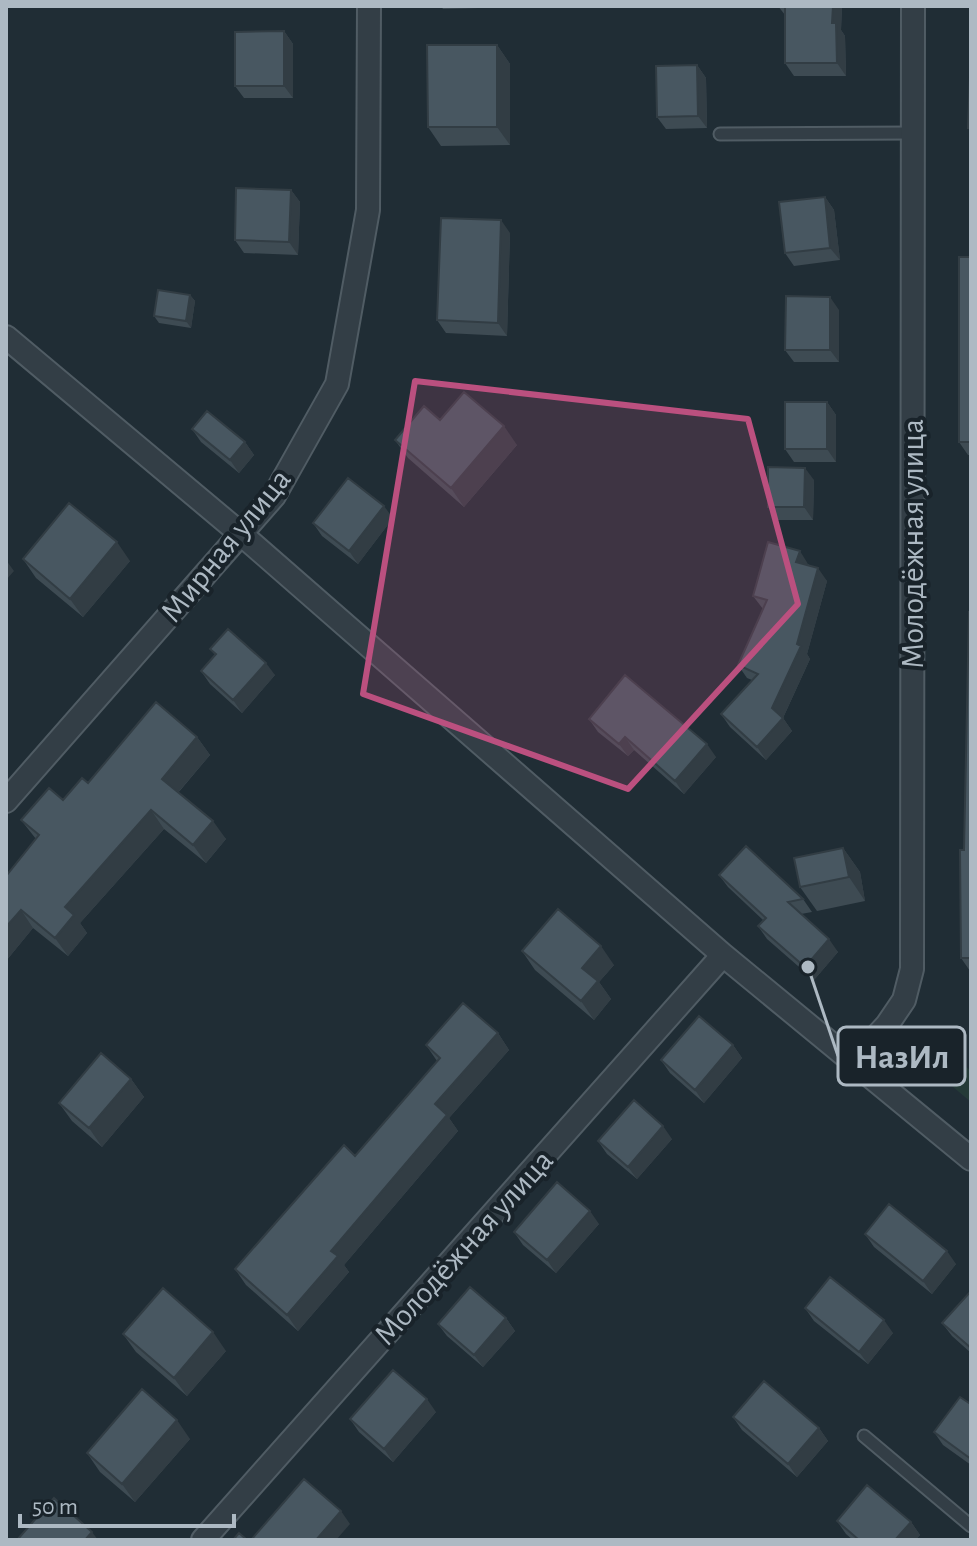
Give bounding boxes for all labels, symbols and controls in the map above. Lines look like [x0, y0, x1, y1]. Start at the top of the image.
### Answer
street label: Молодёжная улица [897, 419, 929, 669]
street label: Мирная улица [155, 463, 297, 628]
callout: НазИл [838, 1027, 965, 1085]
text: НазИл [855, 1041, 949, 1075]
street label: Молодёжная улица [368, 1144, 559, 1351]
scale bar [20, 1478, 234, 1528]
text: 50 m [32, 1495, 78, 1519]

